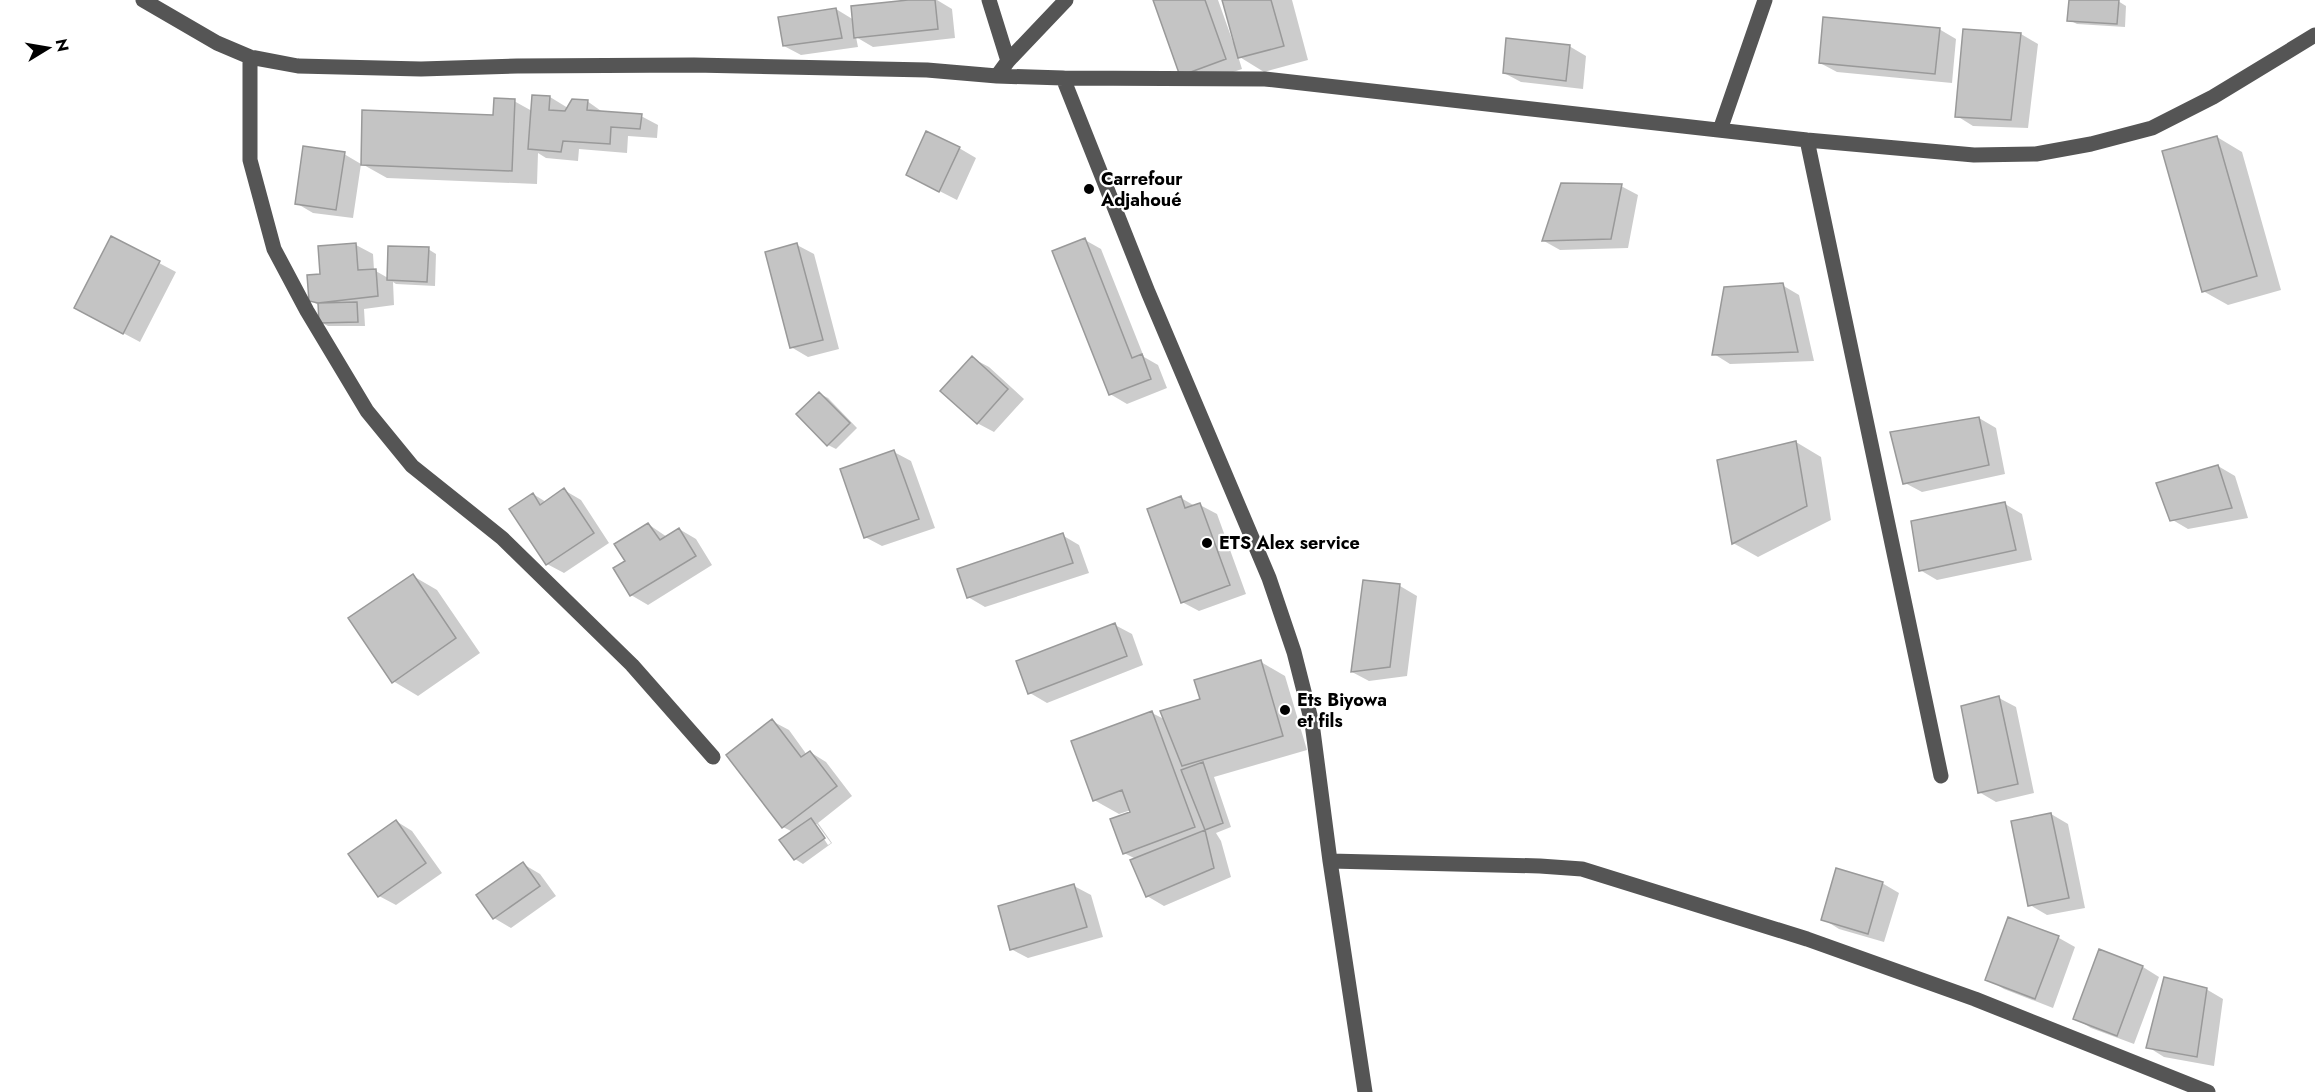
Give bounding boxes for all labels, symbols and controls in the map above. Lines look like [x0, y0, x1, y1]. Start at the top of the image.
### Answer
north arrow [18, 18, 78, 78]
text: N [50, 37, 75, 54]
place label: Carrefour Adjahoué [1100, 166, 1183, 213]
marker: Carrefour Adjahoué [1082, 182, 1096, 196]
place label: ETS Alex service [1219, 530, 1360, 556]
marker: ETS Alex service [1200, 536, 1214, 550]
place label: Ets Biyowa et fils [1297, 687, 1387, 734]
marker: Ets Biyowa et fils [1278, 703, 1292, 717]

